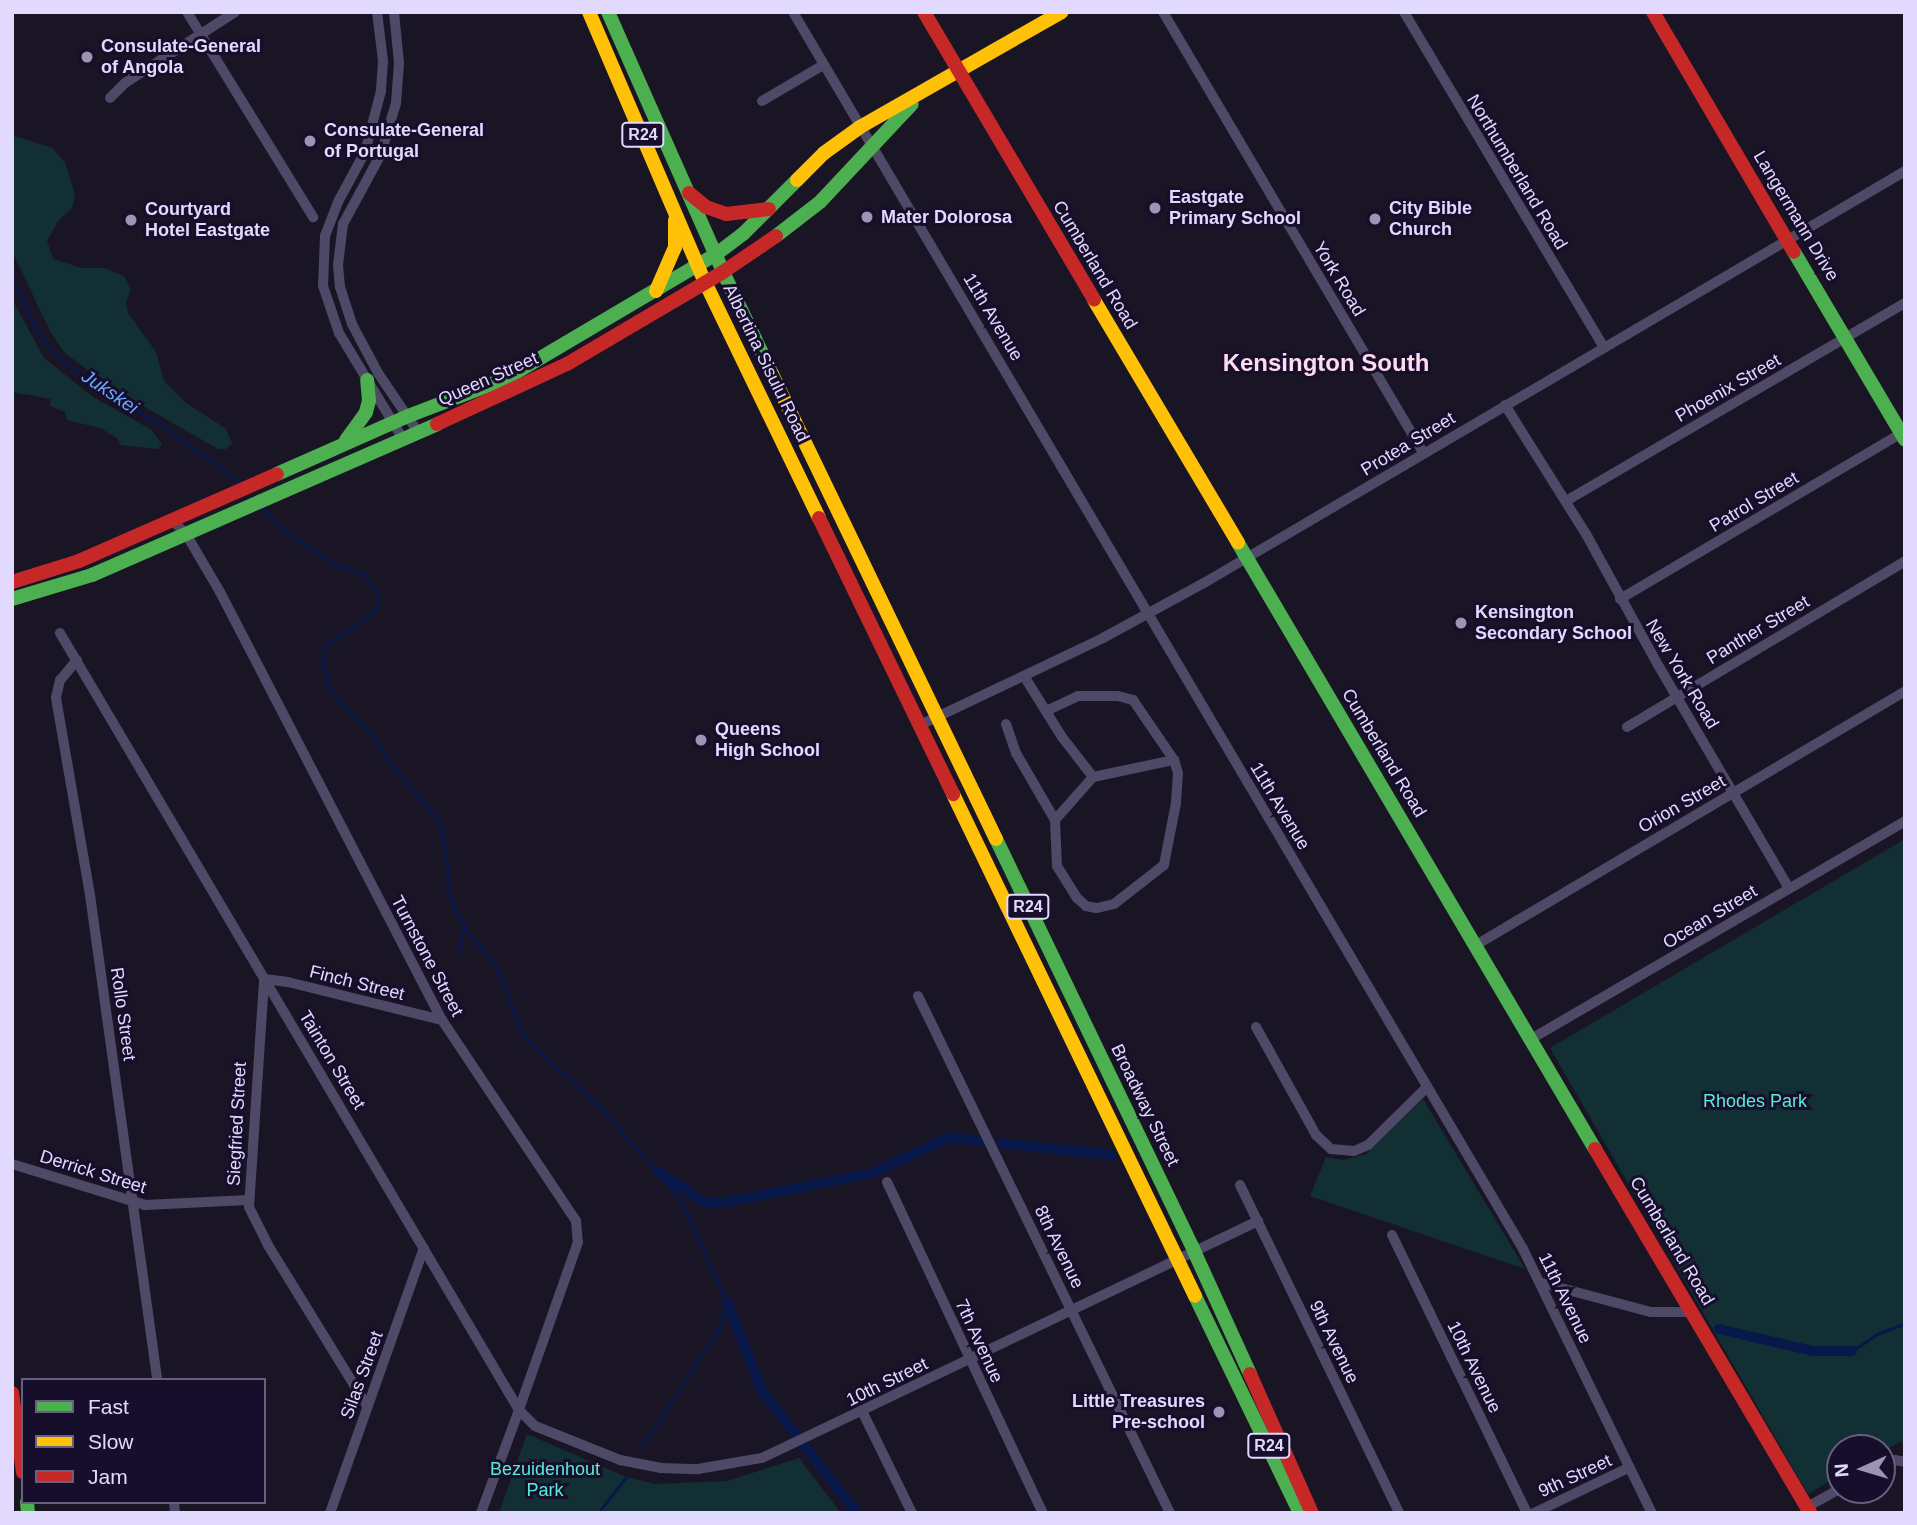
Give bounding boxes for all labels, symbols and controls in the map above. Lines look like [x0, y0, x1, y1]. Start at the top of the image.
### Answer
place label: Consulate-General of Angola [101, 36, 261, 78]
marker: Consulate-General of Angola [79, 49, 95, 65]
street label: Northumberland Road [1462, 91, 1572, 253]
place label: Consulate-General of Portugal [324, 120, 484, 162]
road number: R24 [620, 122, 666, 148]
marker: Consulate-General of Portugal [302, 133, 318, 149]
street label: Langermann Drive [1749, 147, 1843, 285]
place label: Eastgate Primary School [1169, 187, 1301, 230]
street label: Cumberland Road [1048, 197, 1142, 333]
place label: City Bible Church [1389, 198, 1472, 241]
place label: Courtyard Hotel Eastgate [145, 199, 270, 242]
marker: Eastgate Primary School [1147, 200, 1163, 216]
place label: Mater Dolorosa [881, 206, 1012, 228]
marker: Mater Dolorosa [859, 209, 875, 225]
marker: City Bible Church [1367, 211, 1383, 227]
marker: Courtyard Hotel Eastgate [123, 212, 139, 228]
street label: York Road [1308, 238, 1370, 320]
street label: 11th Avenue [958, 269, 1028, 365]
street label: Albertina Sisulu Road [718, 280, 814, 446]
street label: Queen Street [435, 347, 541, 411]
district label: Kensington South [1223, 349, 1429, 377]
street label: Phoenix Street [1671, 349, 1785, 427]
water label: Jukskei [77, 365, 143, 419]
street label: Protea Street [1357, 407, 1459, 481]
street label: Patrol Street [1706, 467, 1802, 537]
street label: Panther Street [1703, 591, 1813, 669]
place label: Kensington Secondary School [1475, 602, 1632, 644]
marker: Kensington Secondary School [1453, 615, 1469, 631]
street label: New York Road [1641, 615, 1723, 733]
street label: Cumberland Road [1337, 685, 1431, 821]
place label: Queens High School [715, 719, 820, 762]
marker: Queens High School [693, 732, 709, 748]
street label: 11th Avenue [1245, 758, 1315, 854]
street label: Orion Street [1635, 770, 1729, 838]
street label: Ocean Street [1659, 880, 1761, 954]
street label: Turnstone Street [386, 892, 468, 1020]
road number: R24 [1005, 894, 1051, 920]
street label: Finch Street [307, 961, 407, 1005]
street label: Rollo Street [106, 966, 140, 1062]
street label: Tainton Street [294, 1007, 370, 1113]
street label: Broadway Street [1106, 1040, 1184, 1170]
street label: Siegfried Street [223, 1061, 251, 1187]
park label: Rhodes Park [1703, 1090, 1807, 1112]
street label: Derrick Street [37, 1146, 149, 1198]
street label: Cumberland Road [1625, 1173, 1719, 1309]
street label: 8th Avenue [1029, 1201, 1089, 1293]
street label: 11th Avenue [1534, 1249, 1596, 1347]
street label: 7th Avenue [950, 1295, 1008, 1387]
street label: 9th Avenue [1304, 1296, 1364, 1388]
street label: 10th Avenue [1442, 1317, 1506, 1417]
street label: Silas Street [336, 1328, 388, 1422]
street label: 10th Street [843, 1353, 931, 1411]
legend [21, 1378, 266, 1504]
place label: Little Treasures Pre-school [1072, 1391, 1205, 1434]
text: Fast [88, 1395, 129, 1418]
marker: Little Treasures Pre-school [1211, 1404, 1227, 1420]
text: Slow [88, 1430, 134, 1453]
road number: R24 [1246, 1434, 1292, 1458]
north arrow [1826, 1434, 1896, 1504]
street label: 9th Street [1535, 1450, 1615, 1502]
park label: Bezuidenhout Park [490, 1459, 600, 1502]
text: N [1831, 1463, 1853, 1478]
text: Jam [88, 1465, 128, 1488]

